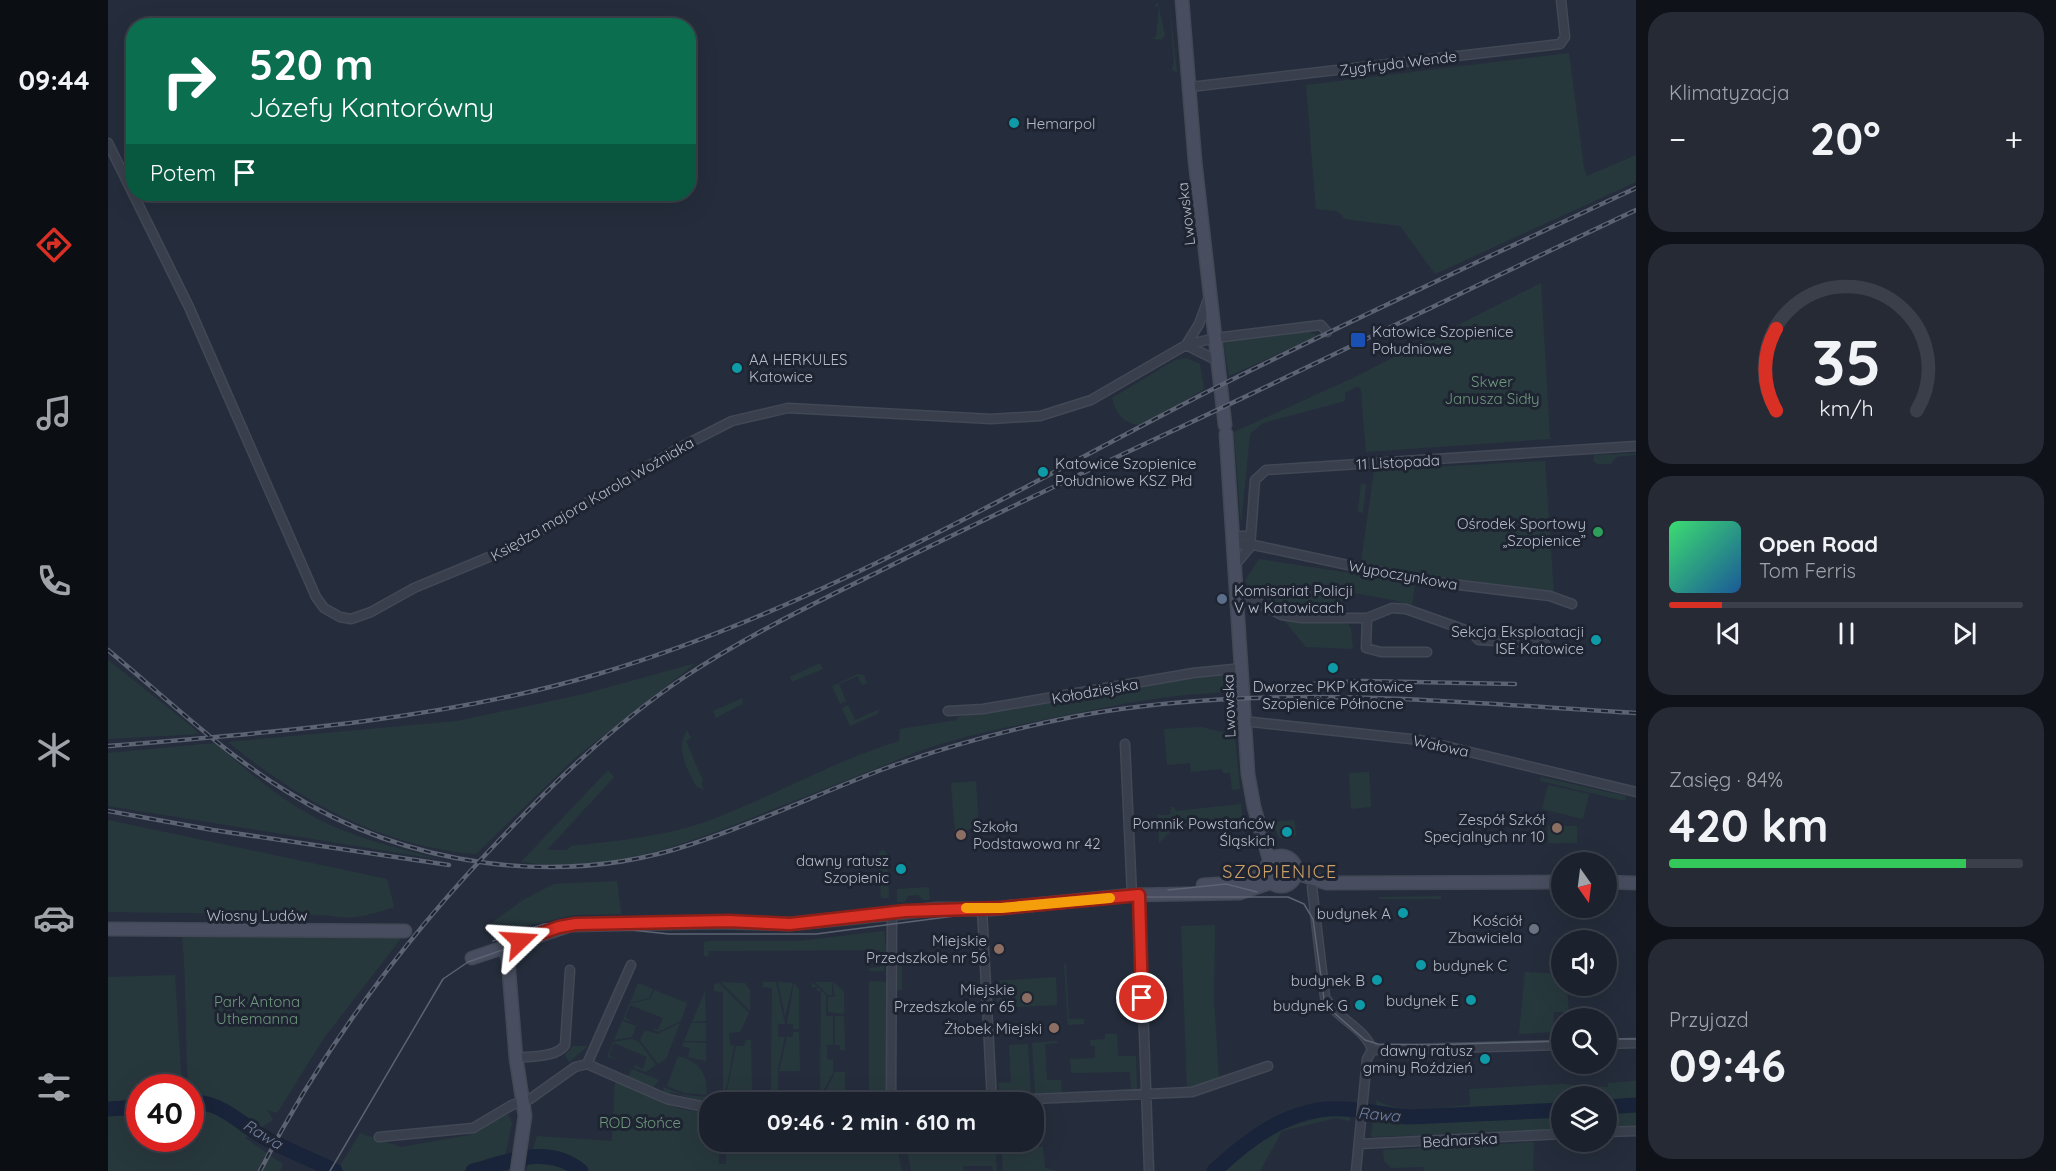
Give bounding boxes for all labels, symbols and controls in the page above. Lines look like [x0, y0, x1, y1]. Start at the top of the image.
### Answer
text: 520 m [249, 38, 373, 91]
icon: right [150, 42, 228, 120]
street label: Zygfryda Wende [1338, 46, 1458, 80]
text: 09:44 [18, 63, 90, 97]
text: Klimatyzacja [1669, 80, 1789, 105]
text: Józefy Kantorówny [249, 90, 494, 124]
text: 20° [1810, 110, 1881, 166]
place label: Hemarpol [1026, 114, 1095, 133]
marker: Hemarpol [1007, 116, 1021, 130]
text: − [1669, 118, 1686, 159]
text: + [2004, 118, 2023, 159]
icon: arrive [228, 156, 261, 189]
text: Potem [150, 159, 216, 187]
street label: Lwowska [1173, 181, 1199, 247]
icon: directions [33, 224, 75, 266]
place label: Katowice Szopienice Południowe [1372, 322, 1514, 358]
text: 35 [1811, 323, 1881, 401]
marker: Katowice Szopienice Południowe [1349, 331, 1367, 349]
place label: AA HERKULES Katowice [749, 350, 847, 386]
marker: AA HERKULES Katowice [730, 361, 744, 375]
park label: Skwer Janusza Sidły [1445, 372, 1540, 408]
icon: music [33, 392, 75, 434]
text: km/h [1819, 395, 1873, 421]
street label: Księdza majora Karola Woźniaka [487, 433, 697, 565]
street label: 11 Listopada [1356, 450, 1440, 474]
place label: Katowice Szopienice Południowe KSZ Płd [1055, 454, 1197, 490]
marker: Katowice Szopienice Południowe KSZ Płd [1036, 465, 1050, 479]
place label: Ośrodek Sportowy „Szopienice” [1457, 514, 1586, 550]
marker: Ośrodek Sportowy „Szopienice” [1591, 525, 1605, 539]
text: Open Road [1759, 530, 1878, 558]
street label: Wypoczynkowa [1347, 556, 1459, 594]
text: Tom Ferris [1759, 558, 1856, 583]
icon: phone [33, 560, 75, 602]
place label: Komisariat Policji V w Katowicach [1234, 581, 1353, 617]
marker: Komisariat Policji V w Katowicach [1215, 592, 1229, 606]
icon: previous [1712, 617, 1745, 650]
icon: pause [1830, 617, 1863, 650]
icon: next [1948, 617, 1981, 650]
place label: Sekcja Eksploatacji ISE Katowice [1451, 622, 1584, 658]
marker: Sekcja Eksploatacji ISE Katowice [1589, 633, 1603, 647]
marker: Dworzec PKP Katowice Szopienice Północne [1326, 661, 1340, 675]
street label: Kołodziejska [1050, 674, 1140, 708]
street label: Lwowska [1218, 674, 1240, 738]
place label: Dworzec PKP Katowice Szopienice Północne [1253, 677, 1413, 713]
icon: climate [33, 729, 75, 771]
street label: Wałowa [1411, 731, 1471, 761]
text: Zasięg · 84% [1669, 767, 1783, 792]
text: 420 km [1669, 797, 1828, 853]
place label: Zespół Szkół Specjalnych nr 10 [1424, 810, 1546, 846]
place label: Pomnik Powstańców Śląskich [1132, 814, 1275, 850]
place label: Szkoła Podstawowa nr 42 [973, 817, 1101, 853]
marker: Zespół Szkół Specjalnych nr 10 [1550, 821, 1564, 835]
marker: Pomnik Powstańców Śląskich [1280, 825, 1294, 839]
marker: Szkoła Podstawowa nr 42 [954, 828, 968, 842]
place label: dawny ratusz Szopienic [796, 851, 889, 887]
north arrow [1551, 852, 1617, 918]
map controls [1551, 852, 1617, 1152]
district label: SZOPIENICE [1222, 860, 1338, 883]
marker: dawny ratusz Szopienic [894, 862, 908, 876]
icon: car [33, 897, 75, 939]
place label: budynek A [1317, 904, 1391, 923]
street label: Wiosny Ludów [207, 906, 307, 925]
marker: budynek A [1396, 906, 1410, 920]
position arrow [488, 909, 552, 973]
place label: Kościół Zbawiciela [1448, 911, 1523, 947]
marker: Kościół Zbawiciela [1527, 922, 1541, 936]
button: sound [1551, 930, 1617, 996]
place label: Miejskie Przedszkole nr 56 [866, 931, 987, 967]
marker: Miejskie Przedszkole nr 56 [992, 942, 1006, 956]
place label: budynek C [1433, 956, 1508, 975]
marker: budynek C [1414, 958, 1428, 972]
place label: budynek B [1291, 971, 1365, 990]
pin [1116, 972, 1167, 1023]
marker: budynek B [1370, 973, 1384, 987]
place label: Miejskie Przedszkole nr 65 [894, 980, 1015, 1016]
icon: arrive [1125, 981, 1158, 1014]
marker: Miejskie Przedszkole nr 65 [1020, 991, 1034, 1005]
place label: budynek E [1386, 991, 1459, 1010]
park label: Park Antona Uthemanna [214, 992, 300, 1028]
marker: budynek E [1464, 993, 1478, 1007]
place label: budynek G [1273, 996, 1348, 1015]
marker: budynek G [1353, 998, 1367, 1012]
text: Przyjazd [1669, 1007, 1749, 1032]
button: search [1551, 1008, 1617, 1074]
place label: Żłobek Miejski [944, 1019, 1042, 1038]
marker: Żłobek Miejski [1047, 1021, 1061, 1035]
text: 09:46 [1669, 1037, 1786, 1093]
place label: dawny ratusz gminy Roździeń [1363, 1041, 1473, 1077]
marker: dawny ratusz gminy Roździeń [1478, 1052, 1492, 1066]
icon: filters [33, 1066, 75, 1108]
speed limit sign: 40 [126, 1074, 204, 1152]
button: layers [1551, 1086, 1617, 1152]
water label: Rawa [1357, 1102, 1402, 1126]
text: 09:46 · 2 min · 610 m [767, 1108, 976, 1136]
park label: ROD Słońce [599, 1113, 681, 1132]
water label: Rawa [240, 1115, 287, 1154]
street label: Bednarska [1422, 1129, 1498, 1151]

